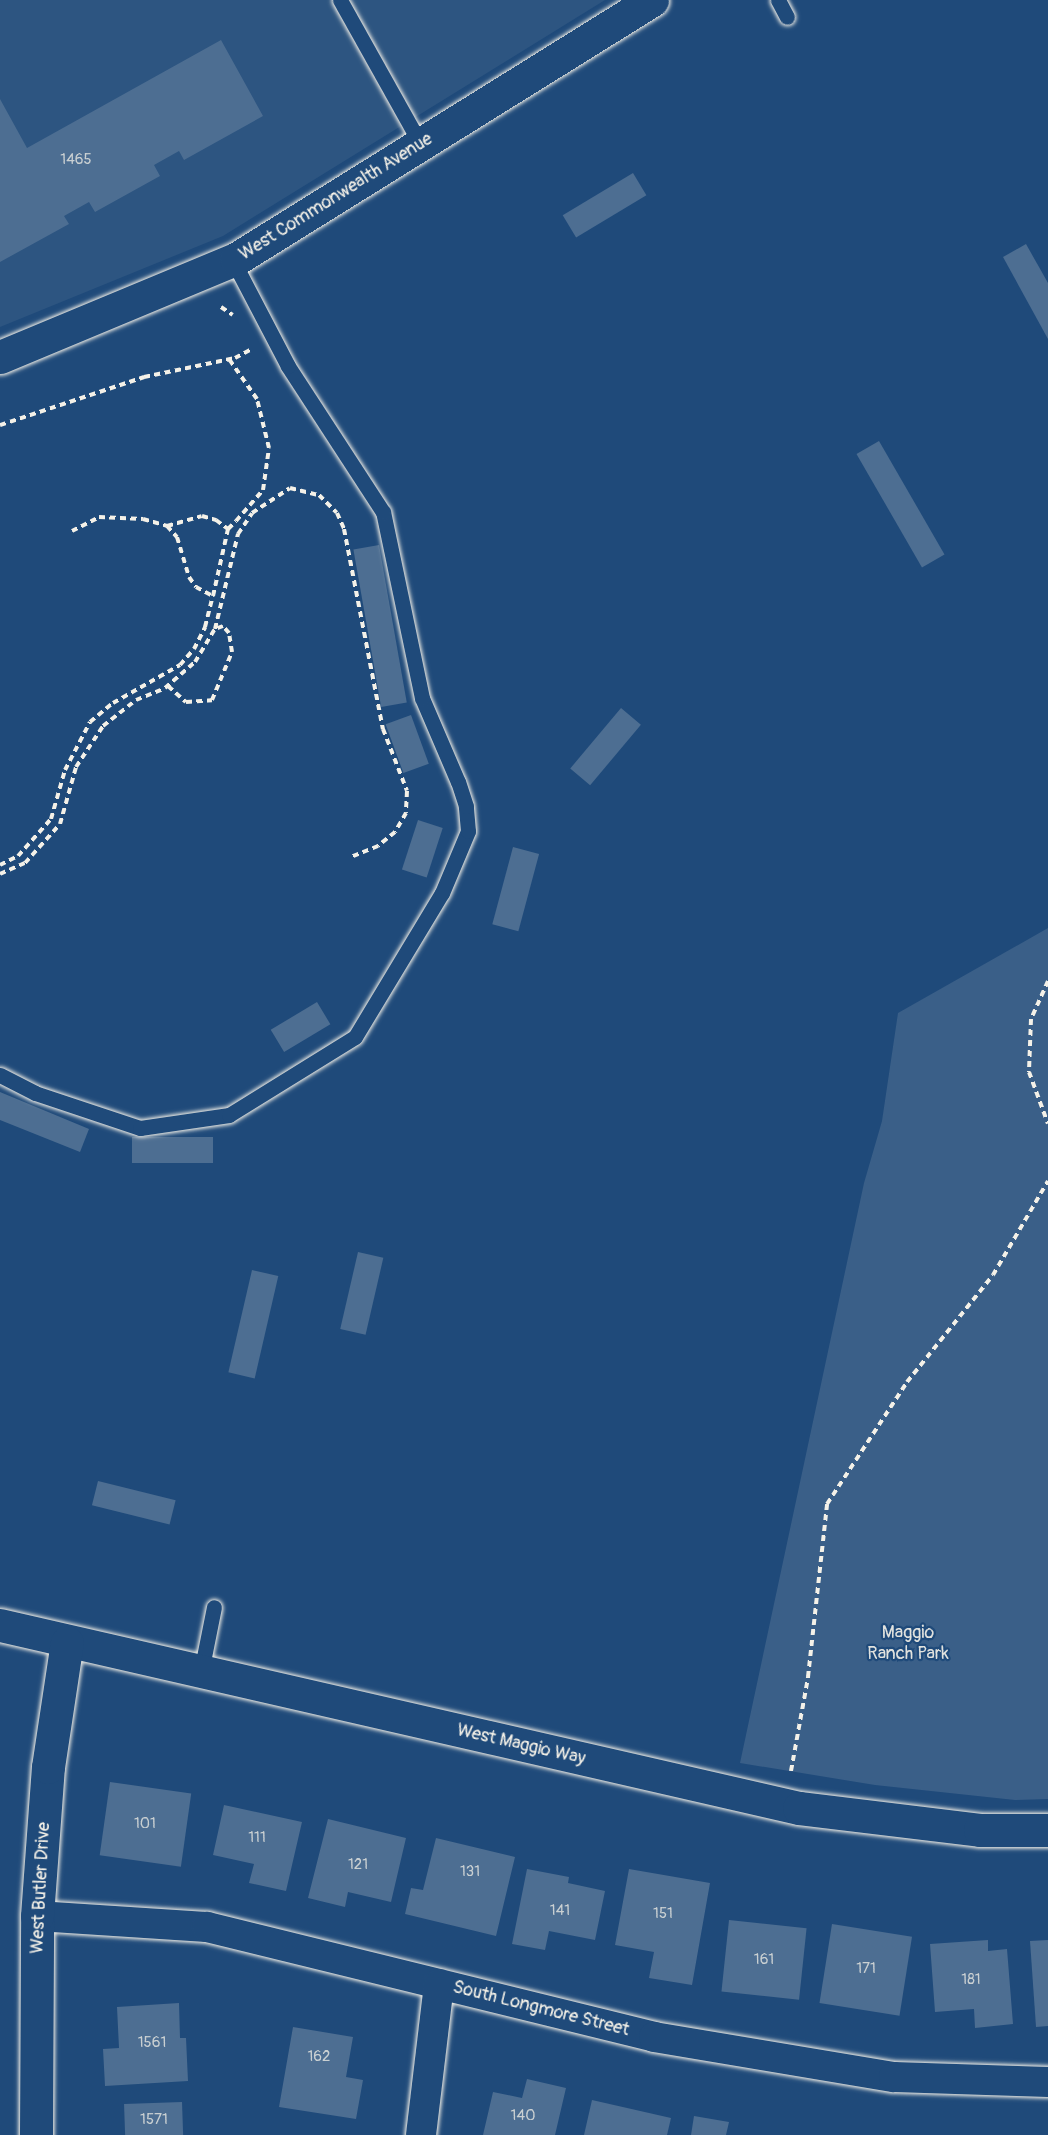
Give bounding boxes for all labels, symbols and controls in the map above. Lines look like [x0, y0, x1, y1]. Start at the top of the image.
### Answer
street label: West Commonwealth Avenue [235, 129, 437, 265]
house number: 1465 [60, 151, 92, 169]
park label: Maggio Ranch Park [867, 1623, 949, 1666]
street label: West Maggio Way [455, 1720, 587, 1770]
house number: 101 [134, 1815, 156, 1833]
street label: West Butler Drive [27, 1822, 55, 1954]
house number: 111 [248, 1829, 266, 1847]
house number: 121 [348, 1856, 368, 1874]
house number: 131 [460, 1863, 480, 1881]
house number: 141 [550, 1902, 570, 1920]
house number: 151 [653, 1905, 673, 1923]
house number: 161 [754, 1951, 774, 1969]
house number: 171 [856, 1960, 876, 1978]
house number: 181 [961, 1971, 981, 1989]
street label: South Longmore Street [451, 1977, 631, 2041]
house number: 1561 [138, 2034, 166, 2052]
house number: 162 [308, 2048, 330, 2066]
house number: 140 [511, 2107, 535, 2125]
house number: 1571 [140, 2111, 168, 2129]

